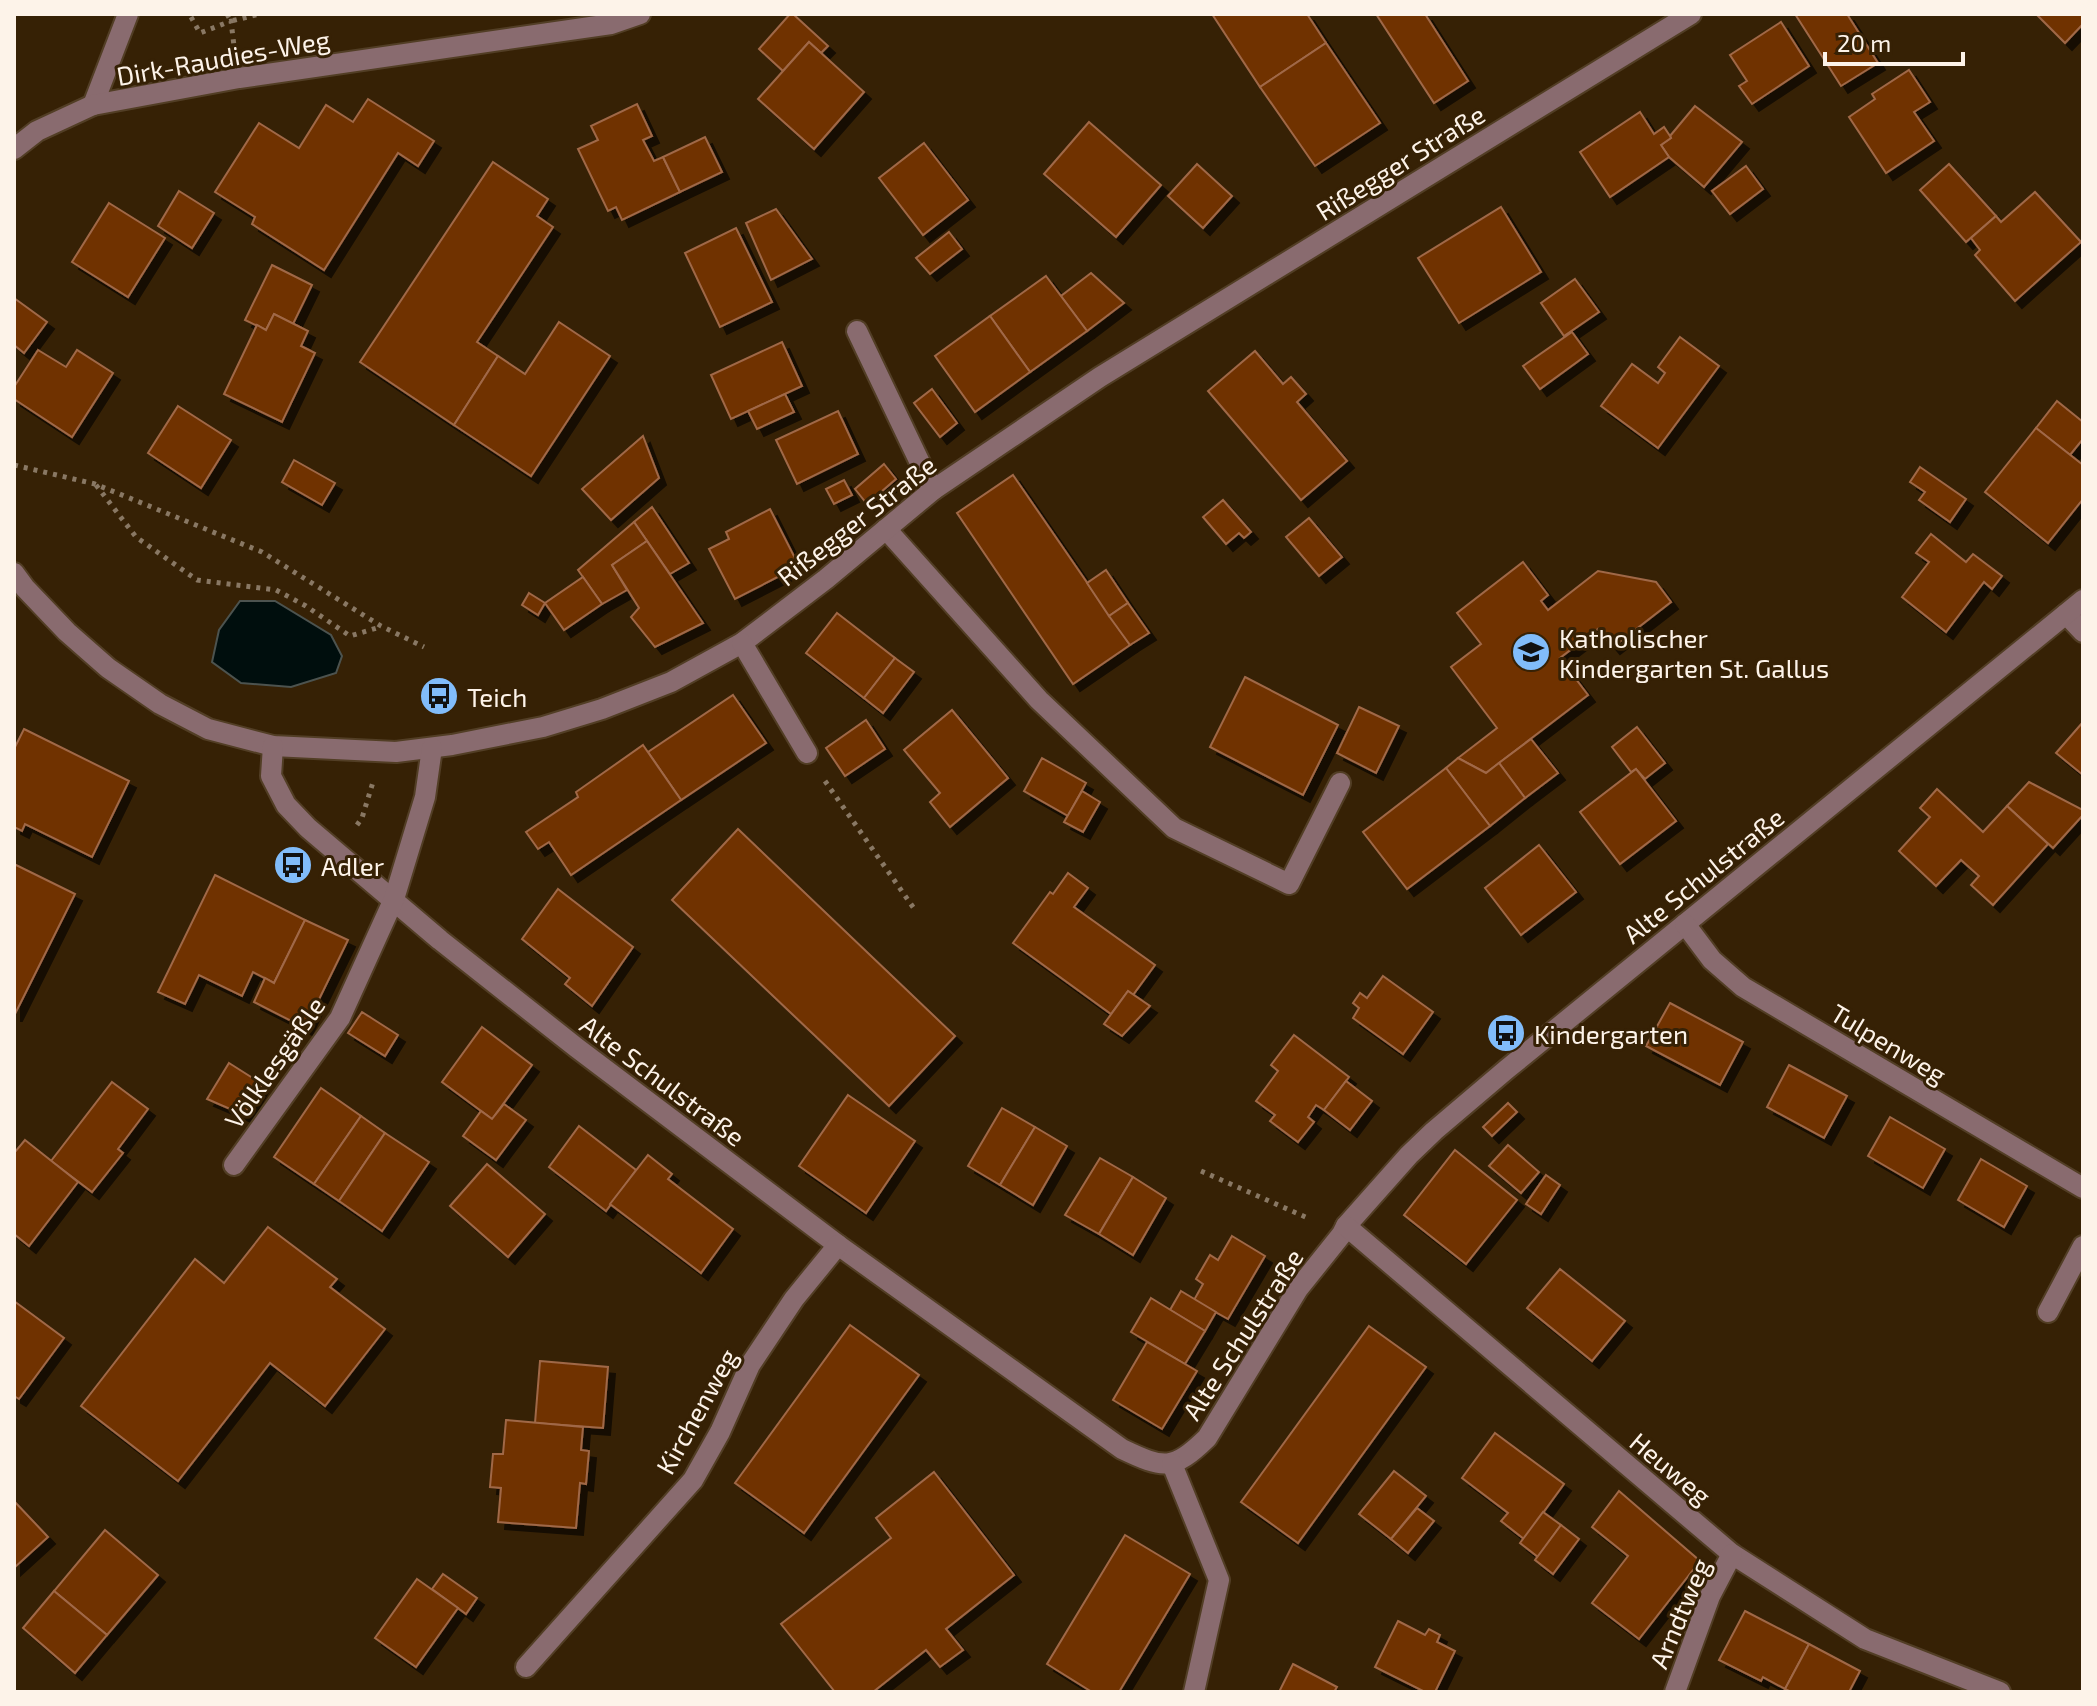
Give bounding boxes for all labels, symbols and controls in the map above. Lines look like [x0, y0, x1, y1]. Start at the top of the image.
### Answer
scale bar [1825, 16, 1963, 66]
street label: Dirk-Raudies-Weg [114, 23, 332, 91]
text: 20 m [1837, 28, 1891, 57]
street label: Rißegger Straße [1310, 98, 1490, 226]
street label: Rißegger Straße [770, 448, 942, 592]
place label: Katholischer Kindergarten St. Gallus [1559, 622, 1829, 683]
school or university icon: Katholischer Kindergarten St. Gallus [1510, 631, 1552, 673]
bus stop icon: Teich [418, 675, 460, 717]
place label: Teich [467, 681, 527, 712]
street label: Alte Schulstraße [1616, 801, 1790, 949]
bus stop icon: Adler [272, 844, 314, 886]
place label: Adler [321, 850, 384, 881]
street label: Völklesgäßle [217, 990, 331, 1134]
street label: Tulpenweg [1826, 996, 1952, 1090]
street label: Alte Schulstraße [575, 1008, 751, 1152]
bus stop icon: Kindergarten [1485, 1012, 1527, 1054]
place label: Kindergarten [1534, 1018, 1688, 1049]
street label: Alte Schulstraße [1175, 1243, 1309, 1425]
street label: Kirchenweg [649, 1343, 743, 1479]
street label: Heuweg [1624, 1425, 1718, 1511]
street label: Arndtweg [1642, 1553, 1716, 1673]

